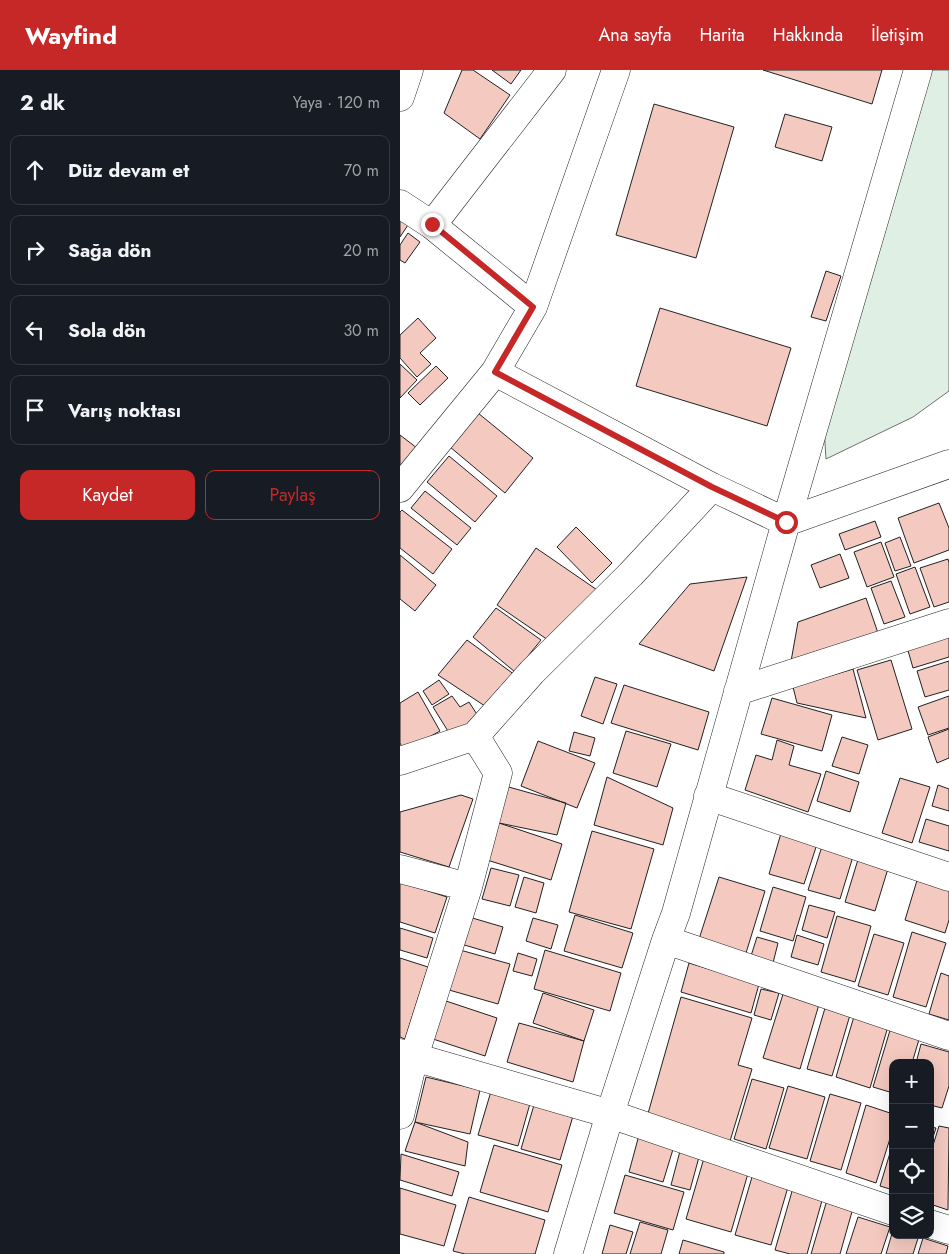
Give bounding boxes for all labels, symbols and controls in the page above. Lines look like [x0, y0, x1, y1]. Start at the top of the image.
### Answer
text: Wayfind [25, 18, 117, 53]
text: Ana sayfa [598, 22, 671, 48]
text: Harita [699, 22, 745, 48]
text: Hakkında [773, 22, 843, 48]
text: İletişim [871, 22, 924, 48]
text: 2 dk [20, 88, 65, 118]
text: Yaya · 120 m [293, 91, 380, 114]
icon: ahead [21, 156, 49, 184]
text: Düz devam et [68, 157, 189, 184]
text: 70 m [344, 159, 379, 182]
route end [421, 213, 444, 236]
icon: right [21, 236, 49, 264]
text: Sağa dön [68, 237, 152, 264]
text: 20 m [343, 239, 379, 262]
icon: left [21, 316, 49, 344]
text: Sola dön [68, 317, 146, 344]
text: 30 m [343, 319, 379, 342]
icon: arrive [21, 396, 49, 424]
text: Varış noktası [68, 397, 181, 424]
button: Kaydet [20, 470, 195, 520]
button: Paylaş [205, 470, 380, 520]
route start [775, 511, 798, 534]
map controls [889, 1059, 934, 1239]
button: + [889, 1059, 934, 1104]
button: − [889, 1104, 934, 1149]
button: locate [889, 1149, 934, 1194]
button: layers [889, 1194, 934, 1239]

